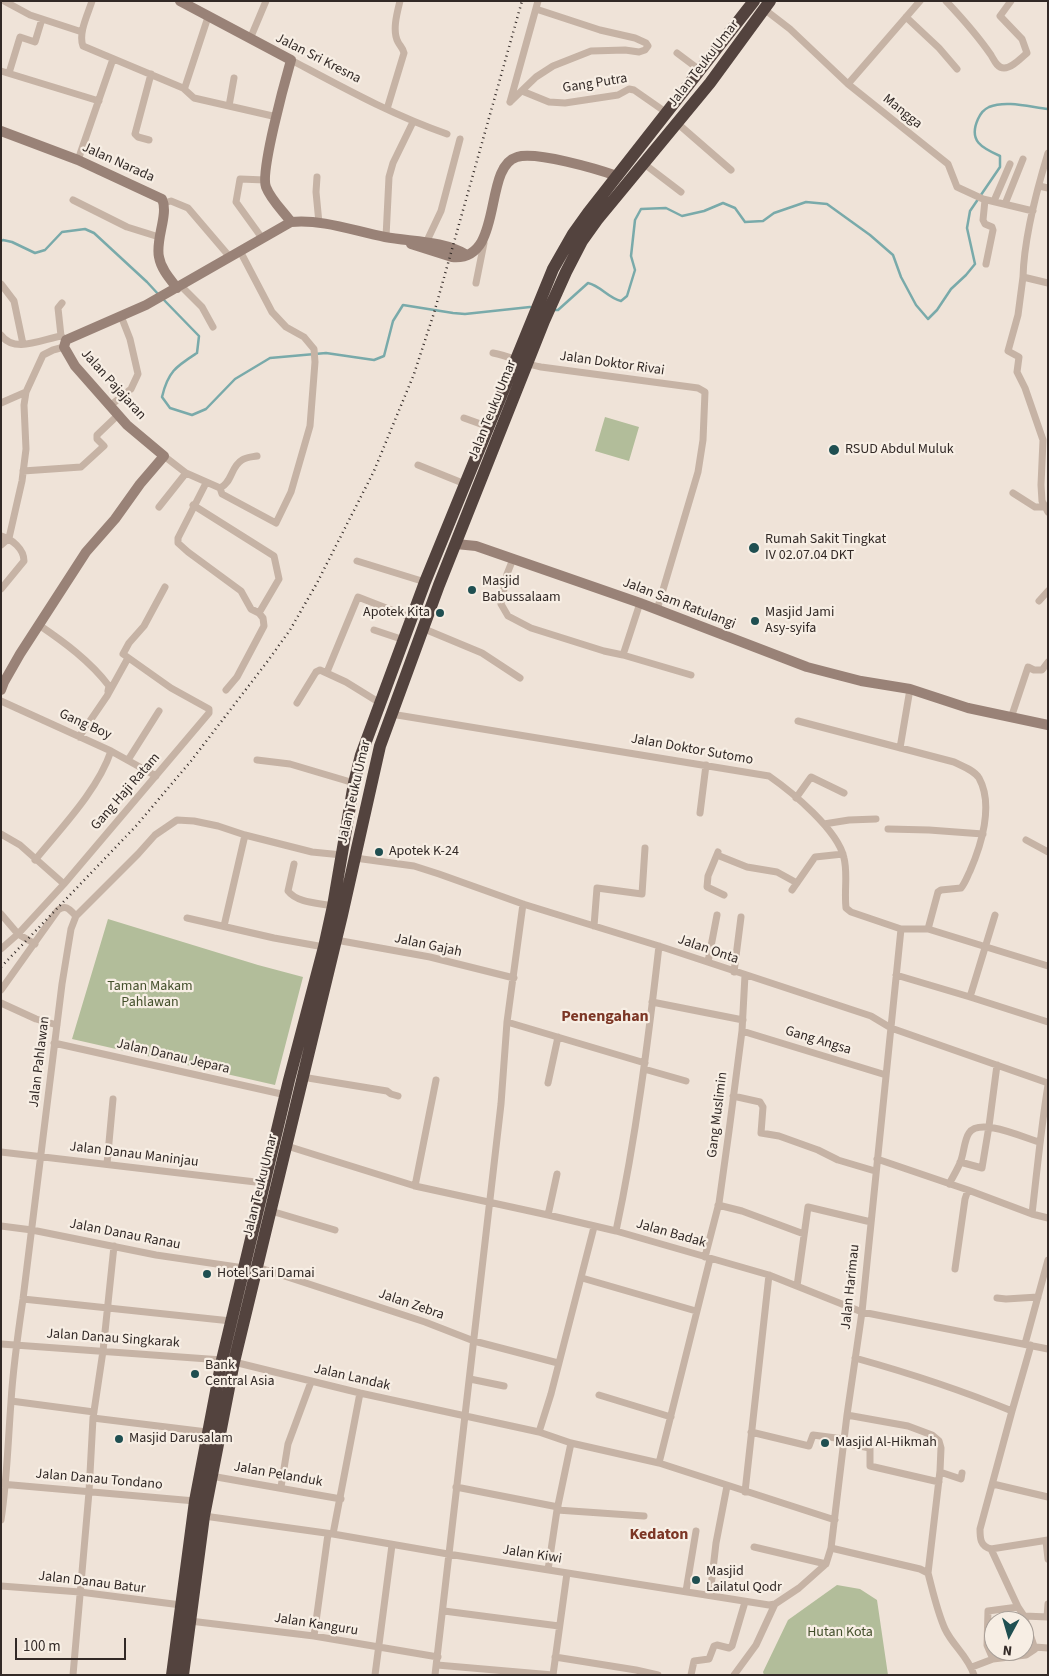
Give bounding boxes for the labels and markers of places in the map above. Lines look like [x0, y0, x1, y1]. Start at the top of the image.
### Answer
place label: RSUD Abdul Muluk [845, 442, 954, 458]
marker: RSUD Abdul Muluk [827, 443, 841, 457]
place label: Rumah Sakit Tingkat IV 02.07.04 DKT [765, 532, 886, 564]
marker: Rumah Sakit Tingkat IV 02.07.04 DKT [747, 541, 761, 555]
place label: Masjid Babussalaam [482, 574, 561, 606]
marker: Masjid Babussalaam [466, 584, 478, 596]
place label: Apotek Kita [363, 605, 430, 621]
place label: Masjid Jami Asy-syifa [765, 605, 834, 638]
marker: Apotek Kita [434, 607, 446, 619]
marker: Masjid Jami Asy-syifa [749, 615, 761, 627]
place label: Apotek K-24 [389, 844, 459, 860]
marker: Apotek K-24 [373, 846, 385, 858]
place label: Hotel Sari Damai [217, 1266, 315, 1282]
marker: Hotel Sari Damai [201, 1268, 213, 1280]
place label: Bank Central Asia [205, 1358, 275, 1390]
marker: Bank Central Asia [189, 1368, 201, 1380]
place label: Masjid Darusalam [129, 1431, 233, 1447]
marker: Masjid Darusalam [113, 1433, 125, 1445]
place label: Masjid Al-Hikmah [835, 1435, 937, 1451]
marker: Masjid Al-Hikmah [819, 1437, 831, 1449]
place label: Masjid Lailatul Qodr [706, 1564, 782, 1596]
marker: Masjid Lailatul Qodr [690, 1574, 702, 1586]

